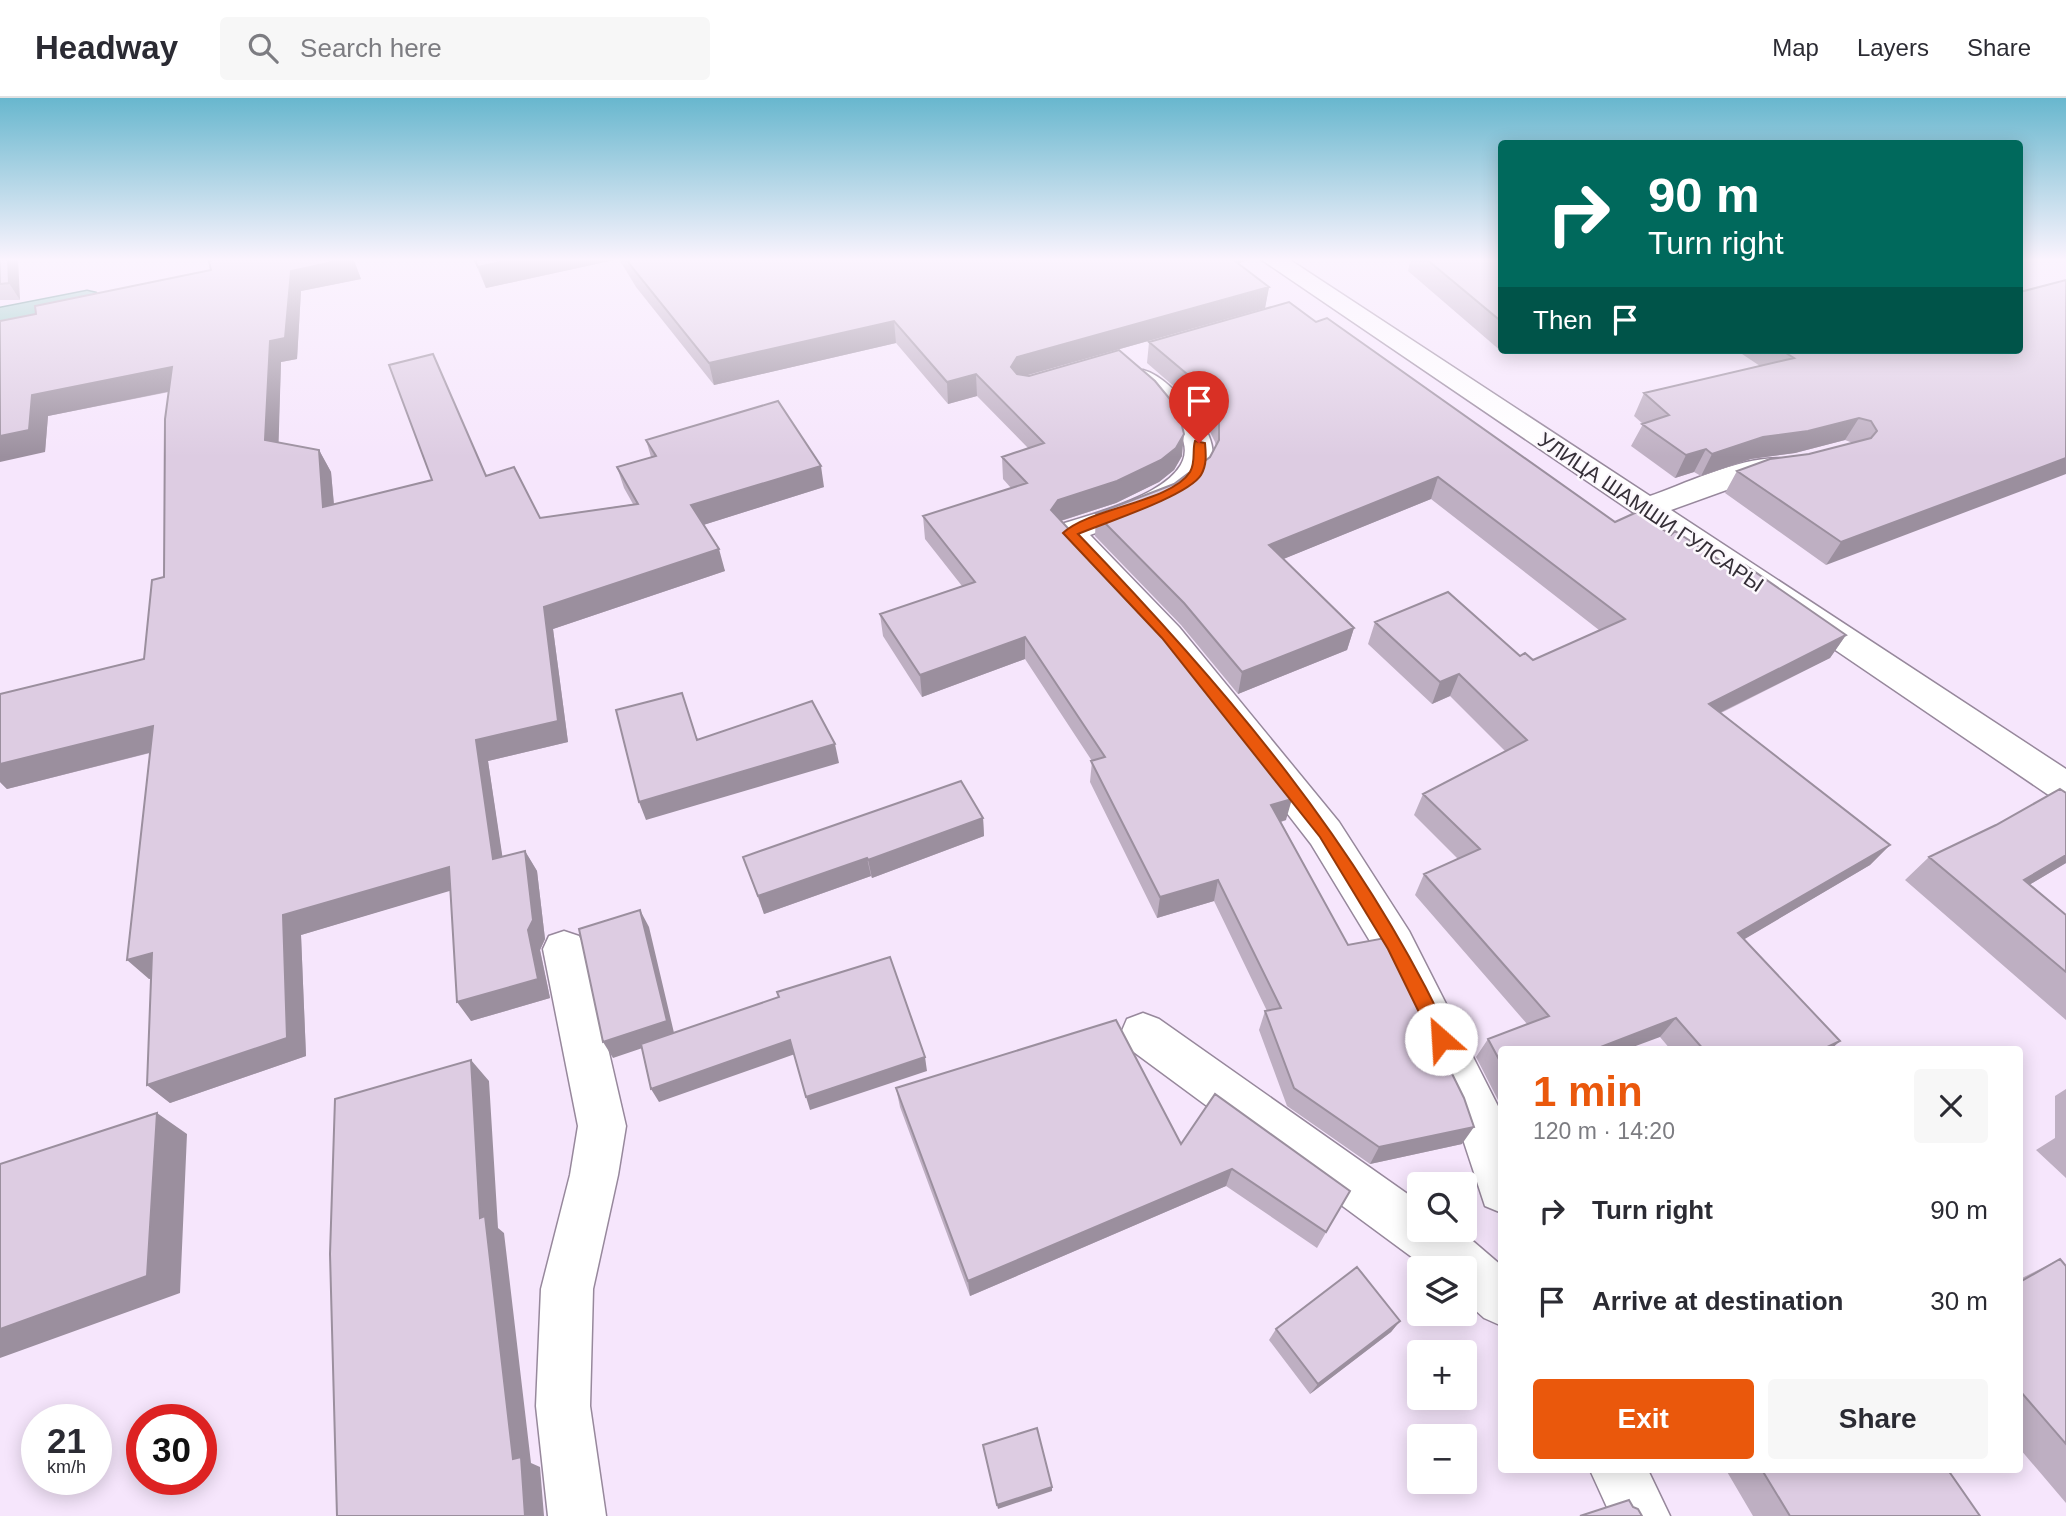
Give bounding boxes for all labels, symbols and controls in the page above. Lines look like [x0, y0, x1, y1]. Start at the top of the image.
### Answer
search box [220, 17, 710, 80]
text: Headway [35, 29, 178, 66]
icon: search [244, 29, 282, 67]
text: Search here [300, 33, 442, 63]
text: Map [1772, 34, 1819, 61]
text: Layers [1857, 34, 1929, 61]
text: Share [1967, 34, 2031, 61]
icon: right [1533, 168, 1624, 259]
text: 90 m [1648, 168, 1760, 222]
text: Turn right [1648, 225, 1784, 261]
icon: arrive [1606, 301, 1644, 339]
text: Then [1533, 305, 1592, 335]
pin [1169, 371, 1229, 443]
icon: arrive [1180, 382, 1218, 420]
street label: УЛИЦА ШАМШИ ГУЛСАРЫ [1534, 428, 1768, 596]
position arrow [1404, 1002, 1478, 1076]
text: 1 min [1533, 1068, 1643, 1115]
button: close [1914, 1069, 1988, 1143]
text: 120 m · 14:20 [1533, 1118, 1675, 1144]
map controls [1407, 1172, 1477, 1494]
button: search [1407, 1172, 1477, 1242]
icon: right [1533, 1192, 1571, 1230]
text: Turn right [1592, 1195, 1713, 1225]
text: 90 m [1930, 1195, 1988, 1225]
button: layers [1407, 1256, 1477, 1326]
icon: arrive [1533, 1283, 1571, 1321]
text: Arrive at destination [1592, 1286, 1843, 1316]
text: 30 m [1930, 1286, 1988, 1316]
button: + [1407, 1340, 1477, 1410]
button: Exit [1533, 1379, 1754, 1459]
button: Share [1768, 1379, 1988, 1459]
speed limit sign: 30 [126, 1404, 217, 1495]
text: 21 [47, 1421, 86, 1460]
button: − [1407, 1424, 1477, 1494]
text: km/h [47, 1457, 86, 1477]

